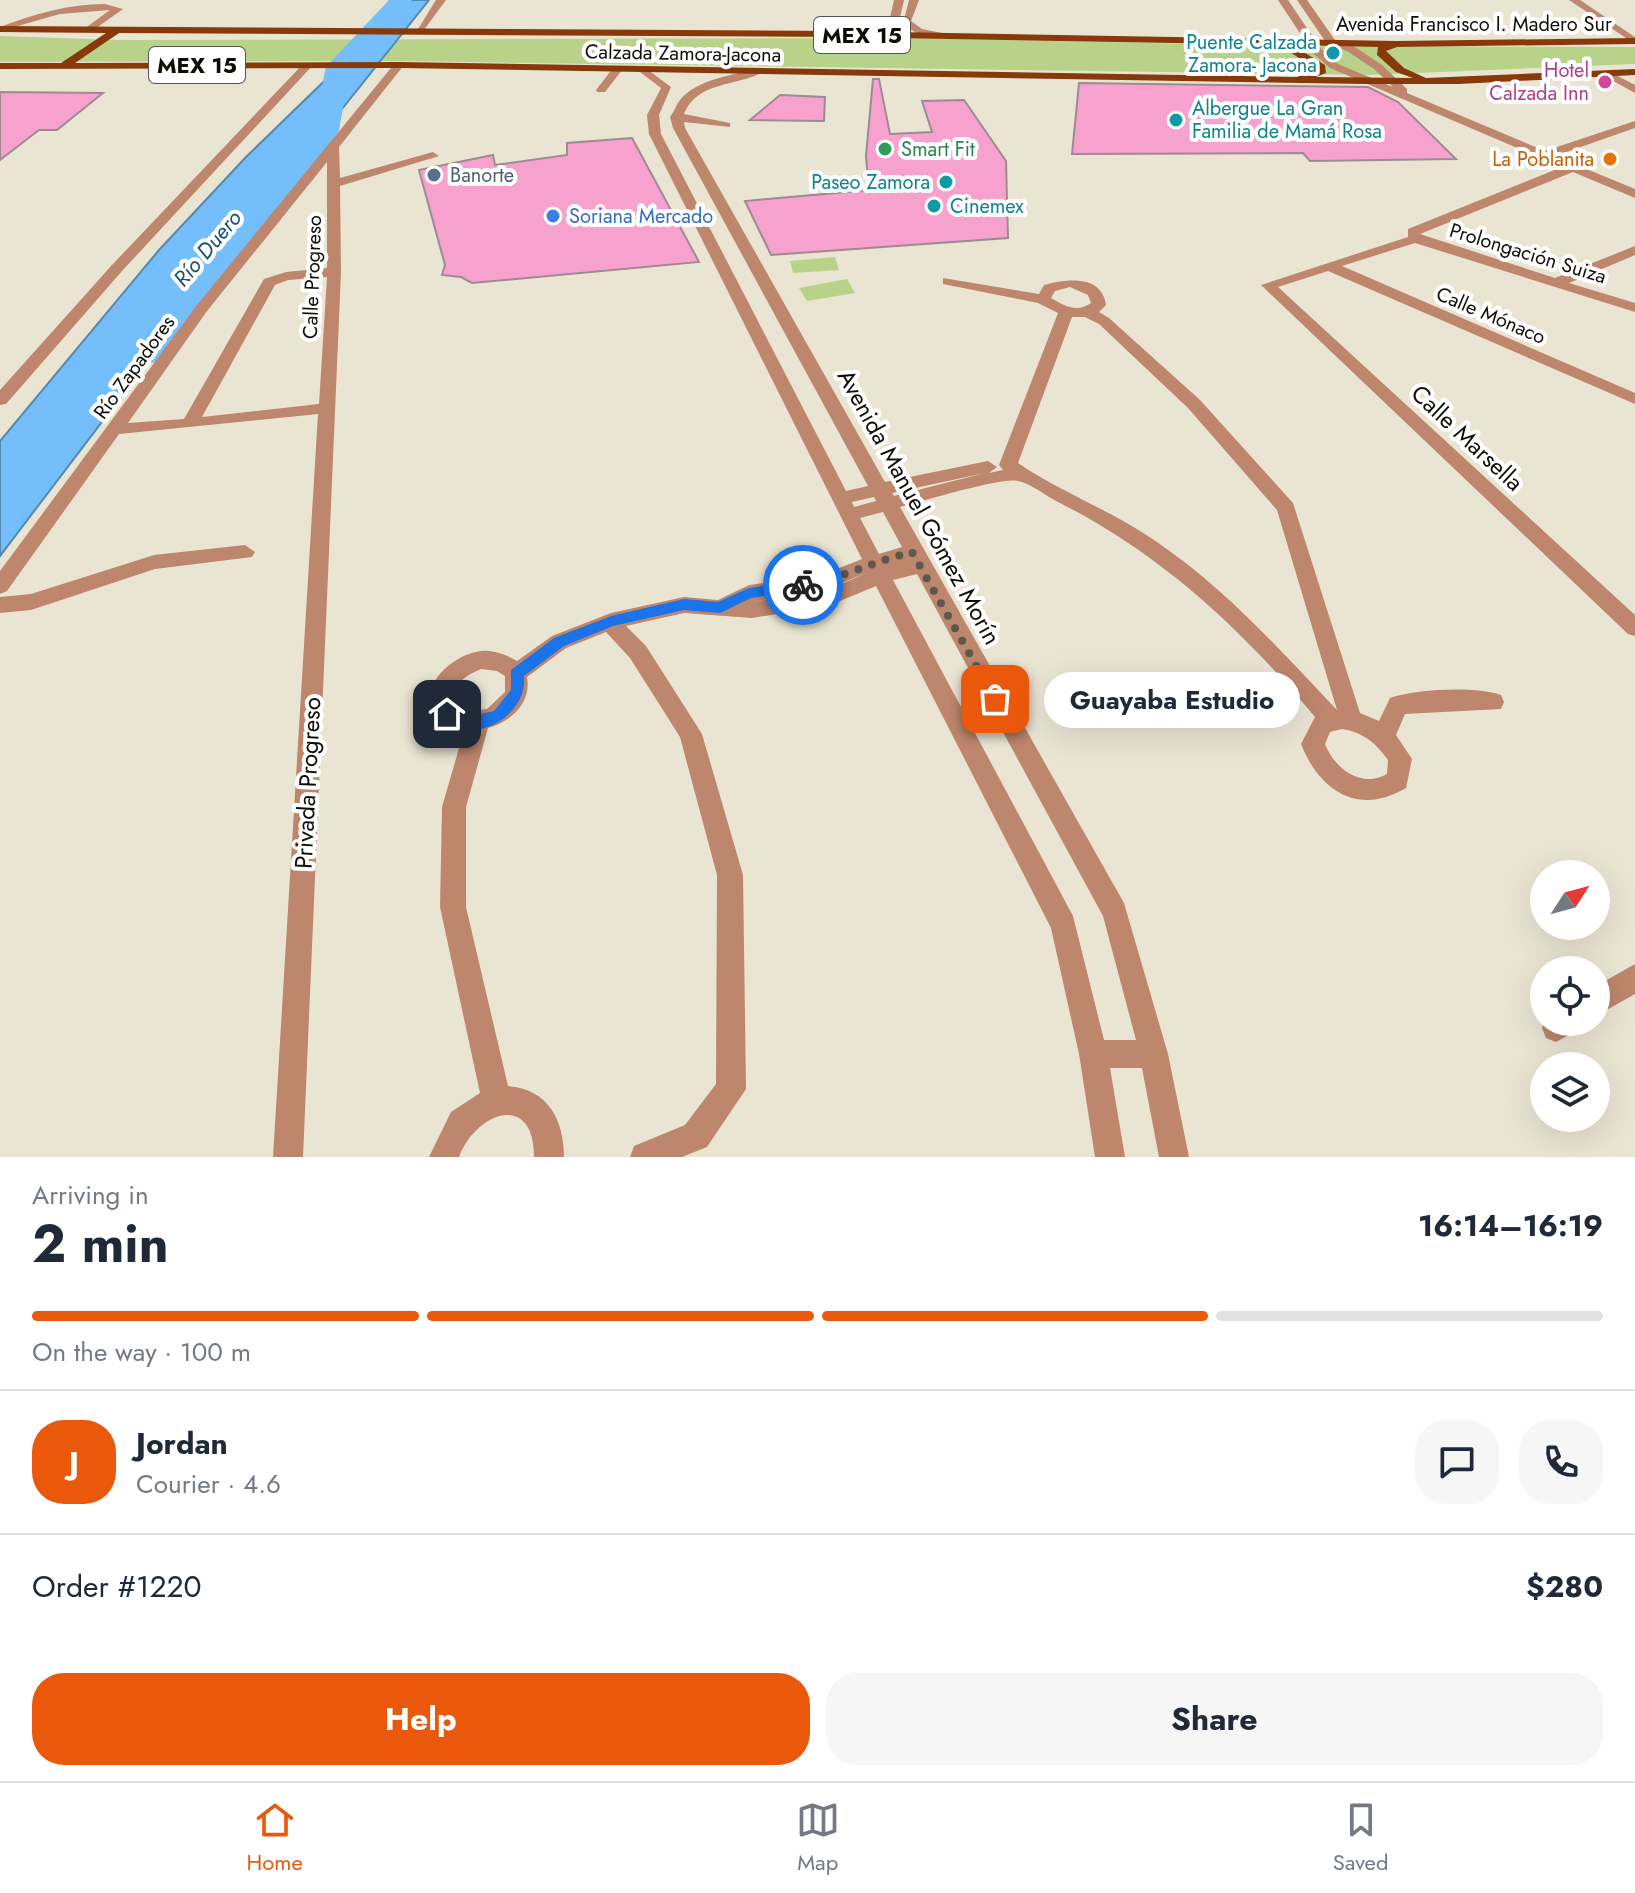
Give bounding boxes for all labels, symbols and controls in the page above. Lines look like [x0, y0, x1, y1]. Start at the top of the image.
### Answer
street label: Avenida Francisco I. Madero Sur [1336, 10, 1612, 39]
road number: MEX 15 [814, 17, 910, 53]
place label: Puente Calzada Zamora- Jacona [1186, 28, 1317, 80]
street label: Calzada Zamora-Jacona [585, 37, 781, 70]
marker: Puente Calzada Zamora- Jacona [1324, 44, 1342, 62]
road number: MEX 15 [149, 47, 245, 83]
place label: Hotel Calzada Inn [1489, 56, 1589, 108]
marker: Hotel Calzada Inn [1596, 73, 1614, 91]
place label: Albergue La Gran Familia de Mamá Rosa [1192, 94, 1382, 146]
marker: Albergue La Gran Familia de Mamá Rosa [1167, 111, 1185, 129]
place label: Smart Fit [901, 135, 975, 164]
marker: Smart Fit [876, 140, 894, 158]
place label: La Poblanita [1492, 145, 1594, 174]
marker: La Poblanita [1601, 150, 1619, 168]
place label: Banorte [450, 161, 514, 190]
marker: Banorte [425, 166, 443, 184]
place label: Paseo Zamora [811, 168, 930, 197]
marker: Paseo Zamora [937, 173, 955, 191]
place label: Cinemex [950, 192, 1024, 221]
marker: Cinemex [925, 197, 943, 215]
place label: Soriana Mercado [569, 202, 713, 231]
water label: Río Duero [165, 203, 249, 293]
marker: Soriana Mercado [544, 207, 562, 225]
street label: Calle Progreso [296, 214, 329, 340]
street label: Prolongación Suiza [1446, 216, 1610, 291]
street label: Calle Mónaco [1431, 279, 1550, 352]
street label: Río Zapadores [87, 309, 182, 425]
street label: Avenida Manuel Gómez Morín [829, 363, 1010, 651]
street label: Calle Marsella [1403, 376, 1531, 499]
courier [763, 545, 843, 625]
icon: bike [781, 563, 825, 607]
pin [961, 665, 1029, 733]
callout: Guayaba Estudio [1043, 671, 1299, 727]
icon: bag [973, 677, 1017, 721]
pin [413, 680, 481, 748]
text: Guayaba Estudio [1070, 681, 1274, 719]
icon: home [425, 692, 469, 736]
street label: Privada Progreso [286, 696, 329, 870]
north arrow [1530, 860, 1610, 940]
map controls [1530, 860, 1610, 1132]
button: locate [1530, 956, 1610, 1036]
button: layers [1530, 1052, 1610, 1132]
text: Arriving in [32, 1176, 149, 1214]
text: 16:14–16:19 [1418, 1204, 1603, 1247]
text: 2 min [32, 1206, 169, 1282]
text: On the way · 100 m [32, 1333, 251, 1371]
button: chat [1415, 1420, 1499, 1504]
button: phone [1519, 1420, 1603, 1504]
text: Jordan [136, 1422, 228, 1465]
text: J [69, 1441, 79, 1484]
text: Courier · 4.6 [136, 1465, 281, 1503]
text: Order #1220 [32, 1565, 202, 1608]
text: $280 [1526, 1565, 1603, 1608]
button: Help [32, 1673, 810, 1765]
button: Share [826, 1673, 1603, 1765]
tab: Home [247, 1798, 303, 1878]
tab: Map [796, 1798, 840, 1878]
tab: Saved [1333, 1798, 1388, 1878]

